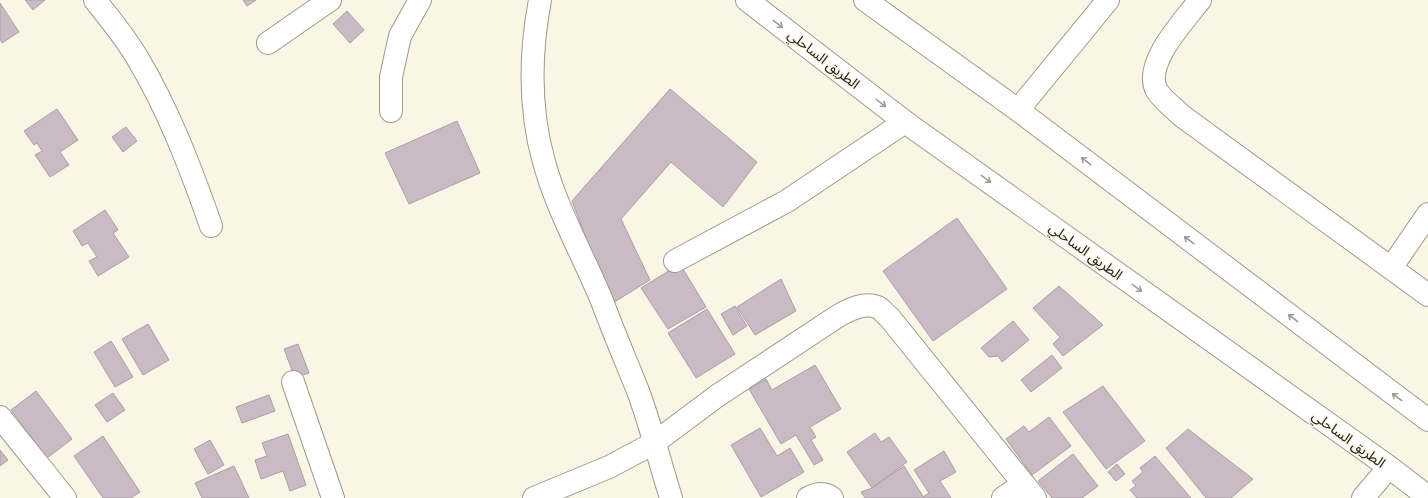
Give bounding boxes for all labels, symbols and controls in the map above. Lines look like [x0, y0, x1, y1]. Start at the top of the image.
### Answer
one-way arrow [772, 20, 783, 28]
street label: الطريق الساحلي [783, 24, 864, 94]
one-way arrow [875, 99, 886, 107]
one-way arrow [1080, 157, 1091, 166]
one-way arrow [980, 175, 991, 184]
street label: الطريق الساحلي [1044, 217, 1127, 286]
one-way arrow [1184, 236, 1195, 244]
one-way arrow [1132, 284, 1143, 292]
one-way arrow [1288, 314, 1299, 322]
one-way arrow [1391, 392, 1402, 401]
street label: الطريق الساحلي [1307, 405, 1390, 474]

